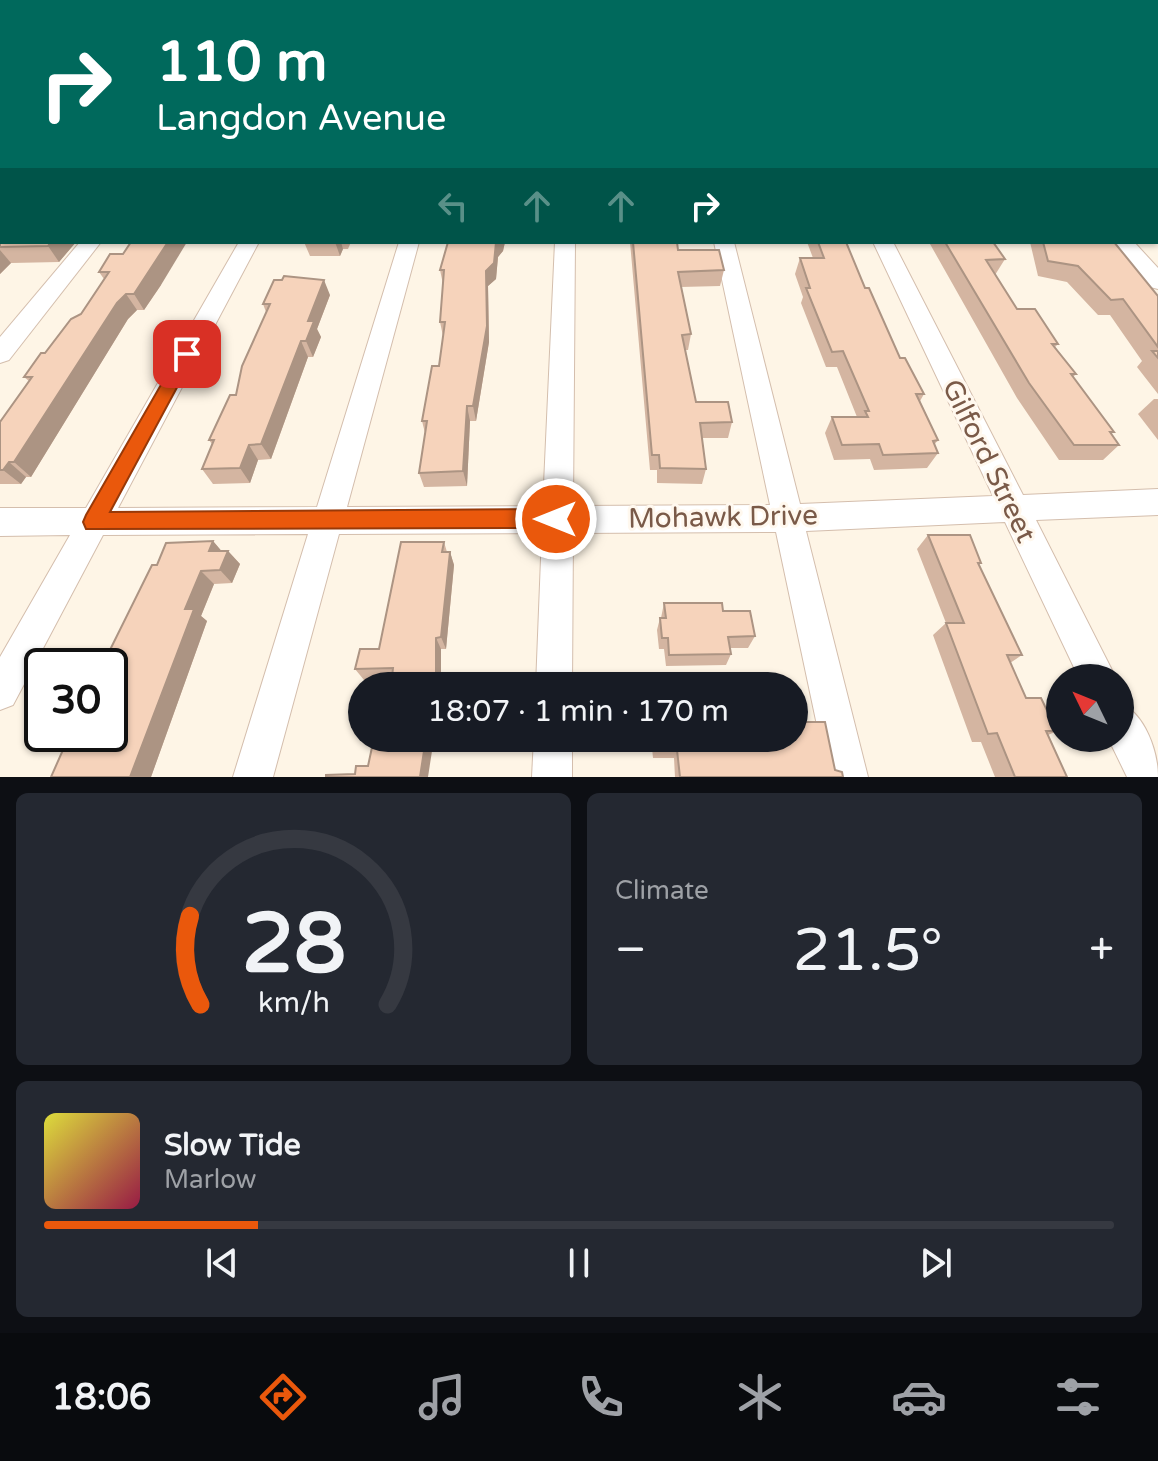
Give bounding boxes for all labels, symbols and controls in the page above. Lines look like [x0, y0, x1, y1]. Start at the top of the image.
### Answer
text: 110 m [156, 29, 327, 96]
icon: right [24, 32, 128, 136]
text: Langdon Avenue [156, 97, 446, 140]
icon: left [431, 184, 475, 228]
icon: ahead [515, 184, 559, 228]
icon: ahead [599, 184, 643, 228]
icon: right [683, 184, 727, 228]
pin [153, 320, 221, 388]
icon: arrive [165, 332, 209, 376]
street label: Gilford Street [935, 374, 1043, 548]
position arrow [514, 477, 598, 561]
street label: Mohawk Drive [628, 498, 818, 536]
speed limit sign: 30 [24, 648, 128, 752]
north arrow [1046, 664, 1134, 752]
map controls [1046, 664, 1134, 752]
text: 18:07 · 1 min · 170 m [427, 693, 729, 730]
text: Climate [615, 875, 709, 906]
text: 28 [241, 895, 346, 995]
text: 21.5° [793, 915, 943, 987]
text: − [615, 924, 646, 977]
text: + [1089, 924, 1114, 977]
text: km/h [258, 986, 329, 1020]
text: Slow Tide [164, 1127, 301, 1164]
text: Marlow [164, 1164, 256, 1195]
icon: previous [200, 1241, 244, 1285]
icon: pause [557, 1241, 601, 1285]
icon: next [914, 1241, 958, 1285]
icon: directions [255, 1369, 311, 1425]
icon: music [414, 1369, 470, 1425]
icon: phone [573, 1369, 629, 1425]
icon: climate [732, 1369, 788, 1425]
icon: car [891, 1369, 947, 1425]
icon: filters [1050, 1369, 1106, 1425]
text: 18:06 [52, 1376, 151, 1419]

